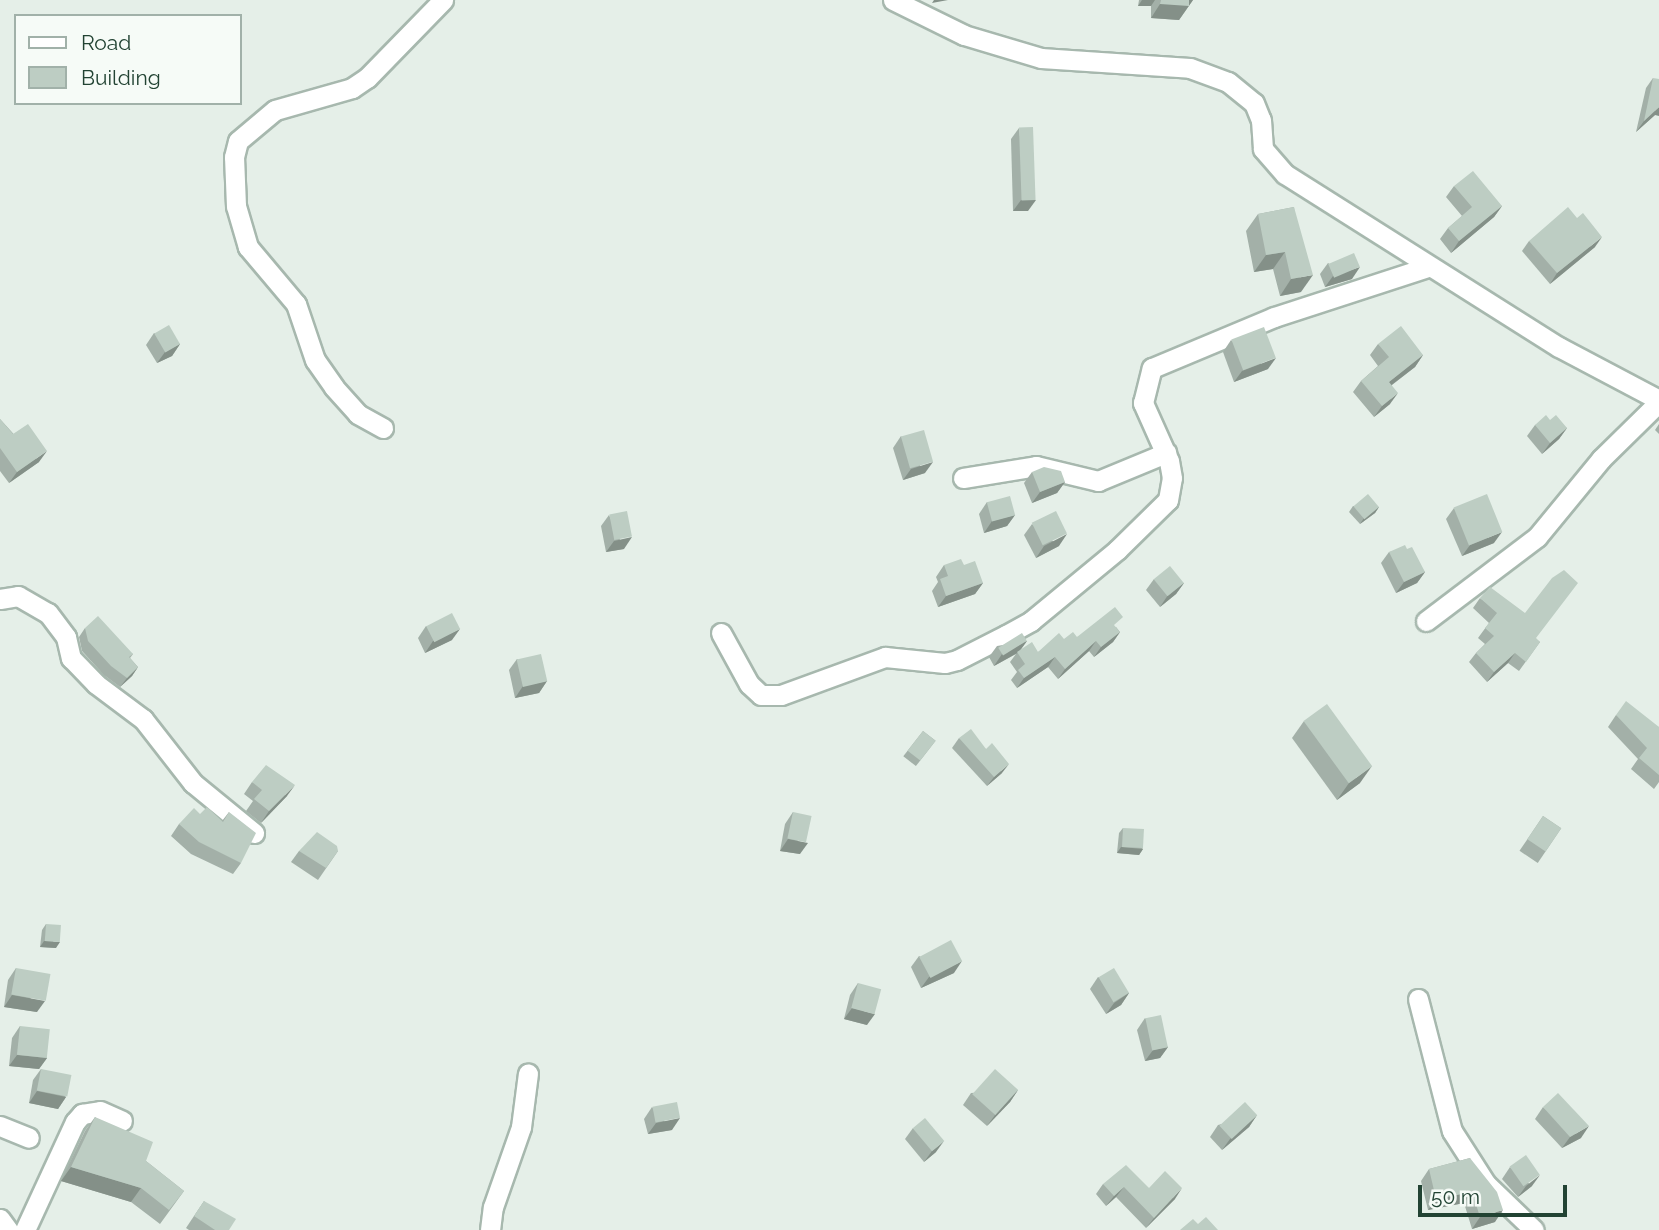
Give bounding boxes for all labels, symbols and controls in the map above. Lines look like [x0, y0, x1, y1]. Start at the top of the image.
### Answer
legend [14, 14, 242, 105]
text: Road [81, 30, 131, 55]
text: Building [81, 65, 161, 90]
scale bar [1421, 1170, 1570, 1214]
text: 50 m [1431, 1184, 1480, 1209]

